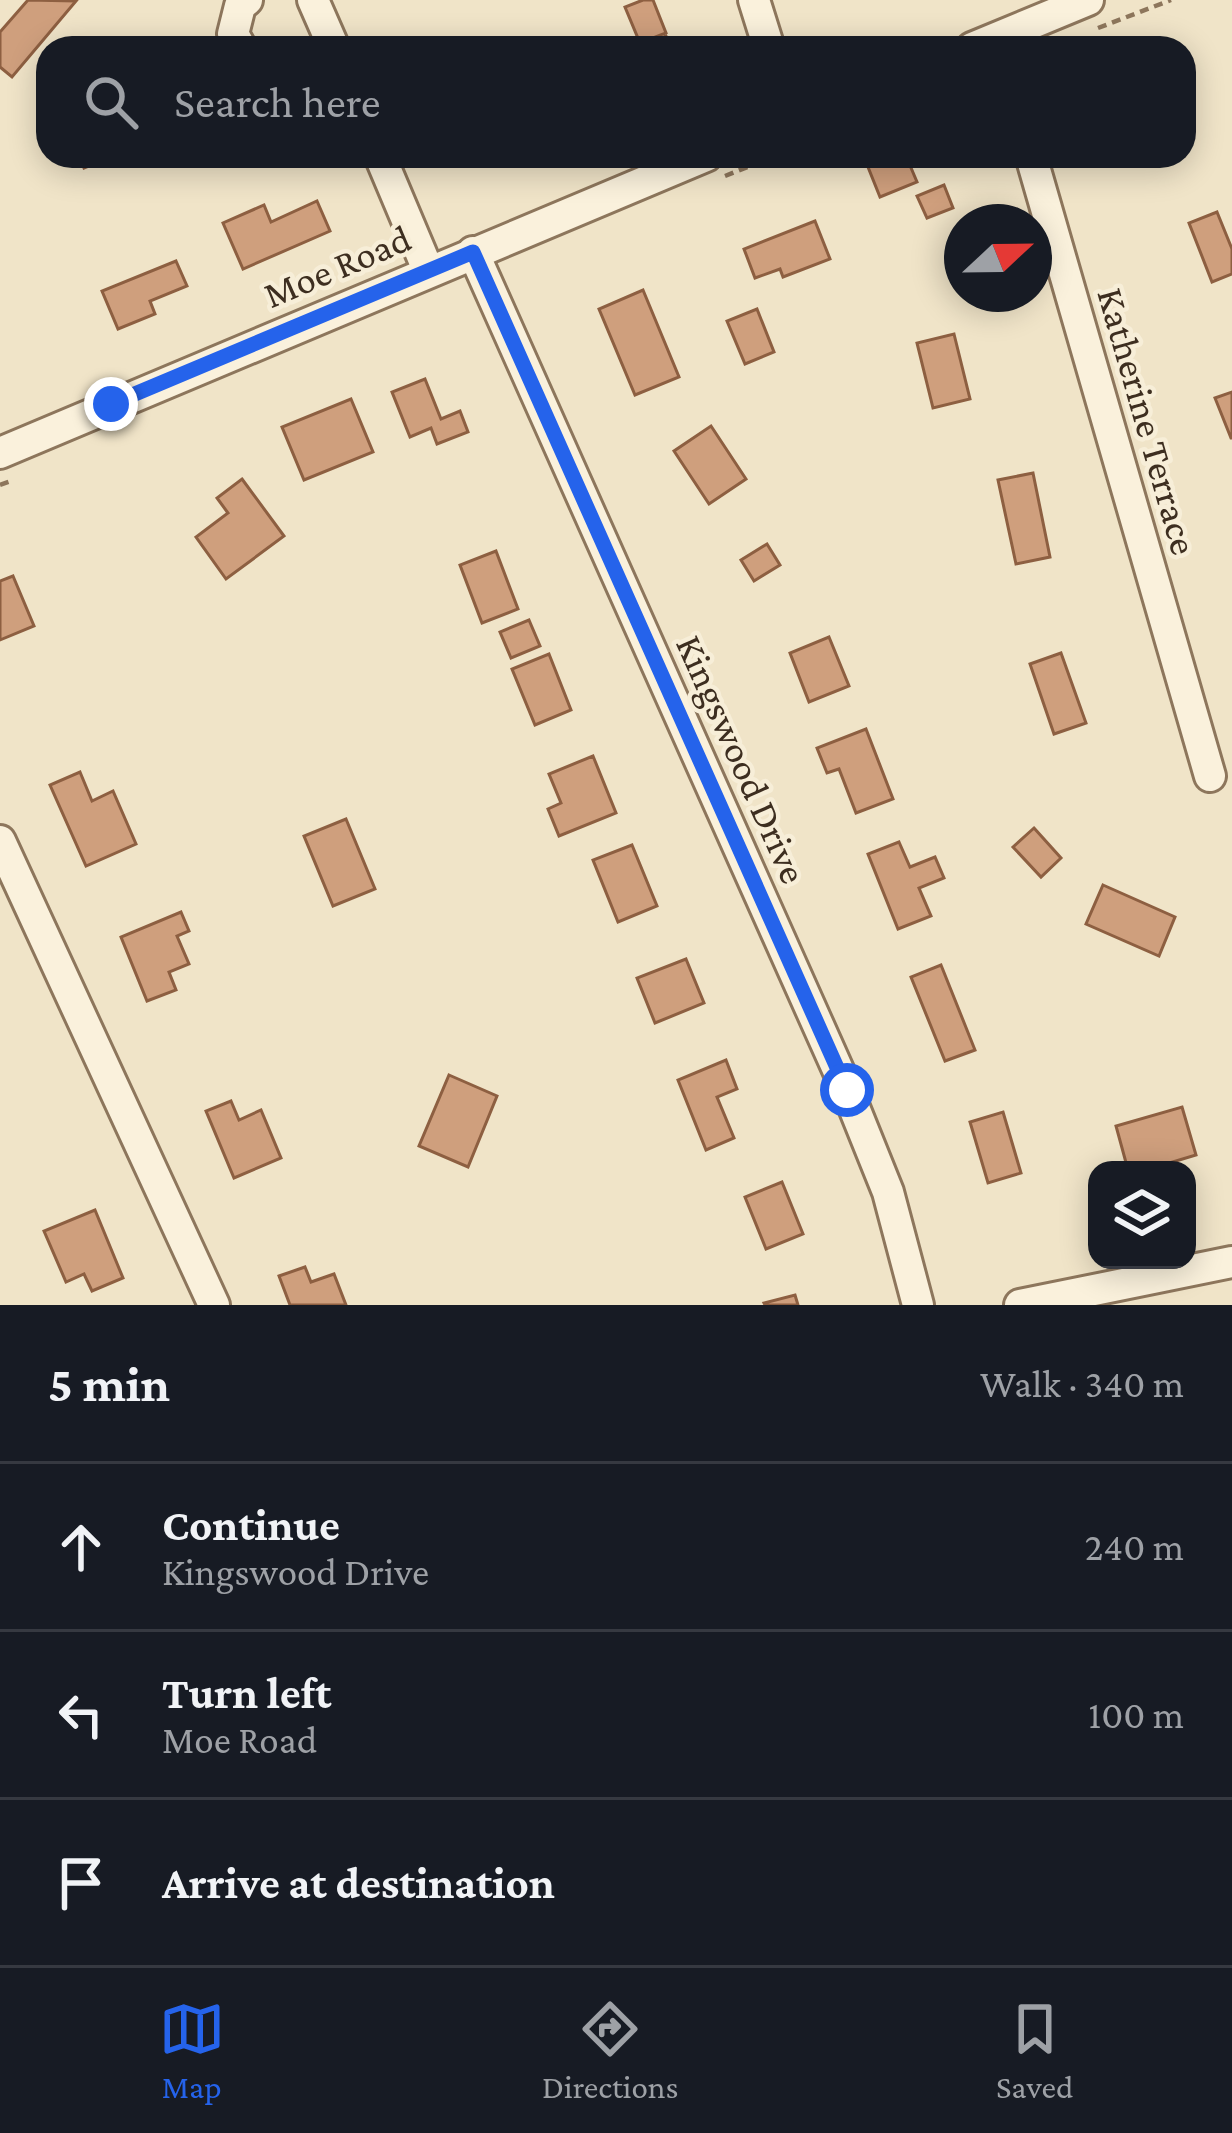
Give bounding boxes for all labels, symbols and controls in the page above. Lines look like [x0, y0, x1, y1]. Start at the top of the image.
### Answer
search box [36, 36, 1196, 168]
icon: search [78, 69, 144, 135]
text: Search here [174, 77, 381, 127]
north arrow [944, 204, 1052, 312]
street label: Moe Road [257, 216, 417, 316]
street label: Katherine Terrace [1089, 283, 1207, 559]
route end [84, 377, 138, 431]
street label: Kingswood Drive [667, 628, 816, 890]
route start [820, 1063, 874, 1117]
map controls [1088, 1161, 1196, 1269]
button: layers [1088, 1161, 1196, 1269]
text: 5 min [48, 1355, 170, 1412]
text: Walk · 340 m [980, 1362, 1184, 1405]
text: Continue [162, 1500, 340, 1550]
icon: ahead [48, 1514, 114, 1580]
text: 240 m [1085, 1525, 1184, 1568]
text: Kingswood Drive [162, 1550, 429, 1593]
text: Turn left [162, 1668, 331, 1718]
icon: left [48, 1682, 114, 1748]
text: 100 m [1088, 1693, 1184, 1736]
text: Moe Road [162, 1718, 317, 1761]
icon: arrive [48, 1850, 114, 1916]
text: Arrive at destination [162, 1858, 555, 1908]
tab: Map [159, 1996, 225, 2105]
tab: Directions [542, 1996, 679, 2105]
tab: Saved [996, 1996, 1073, 2105]

